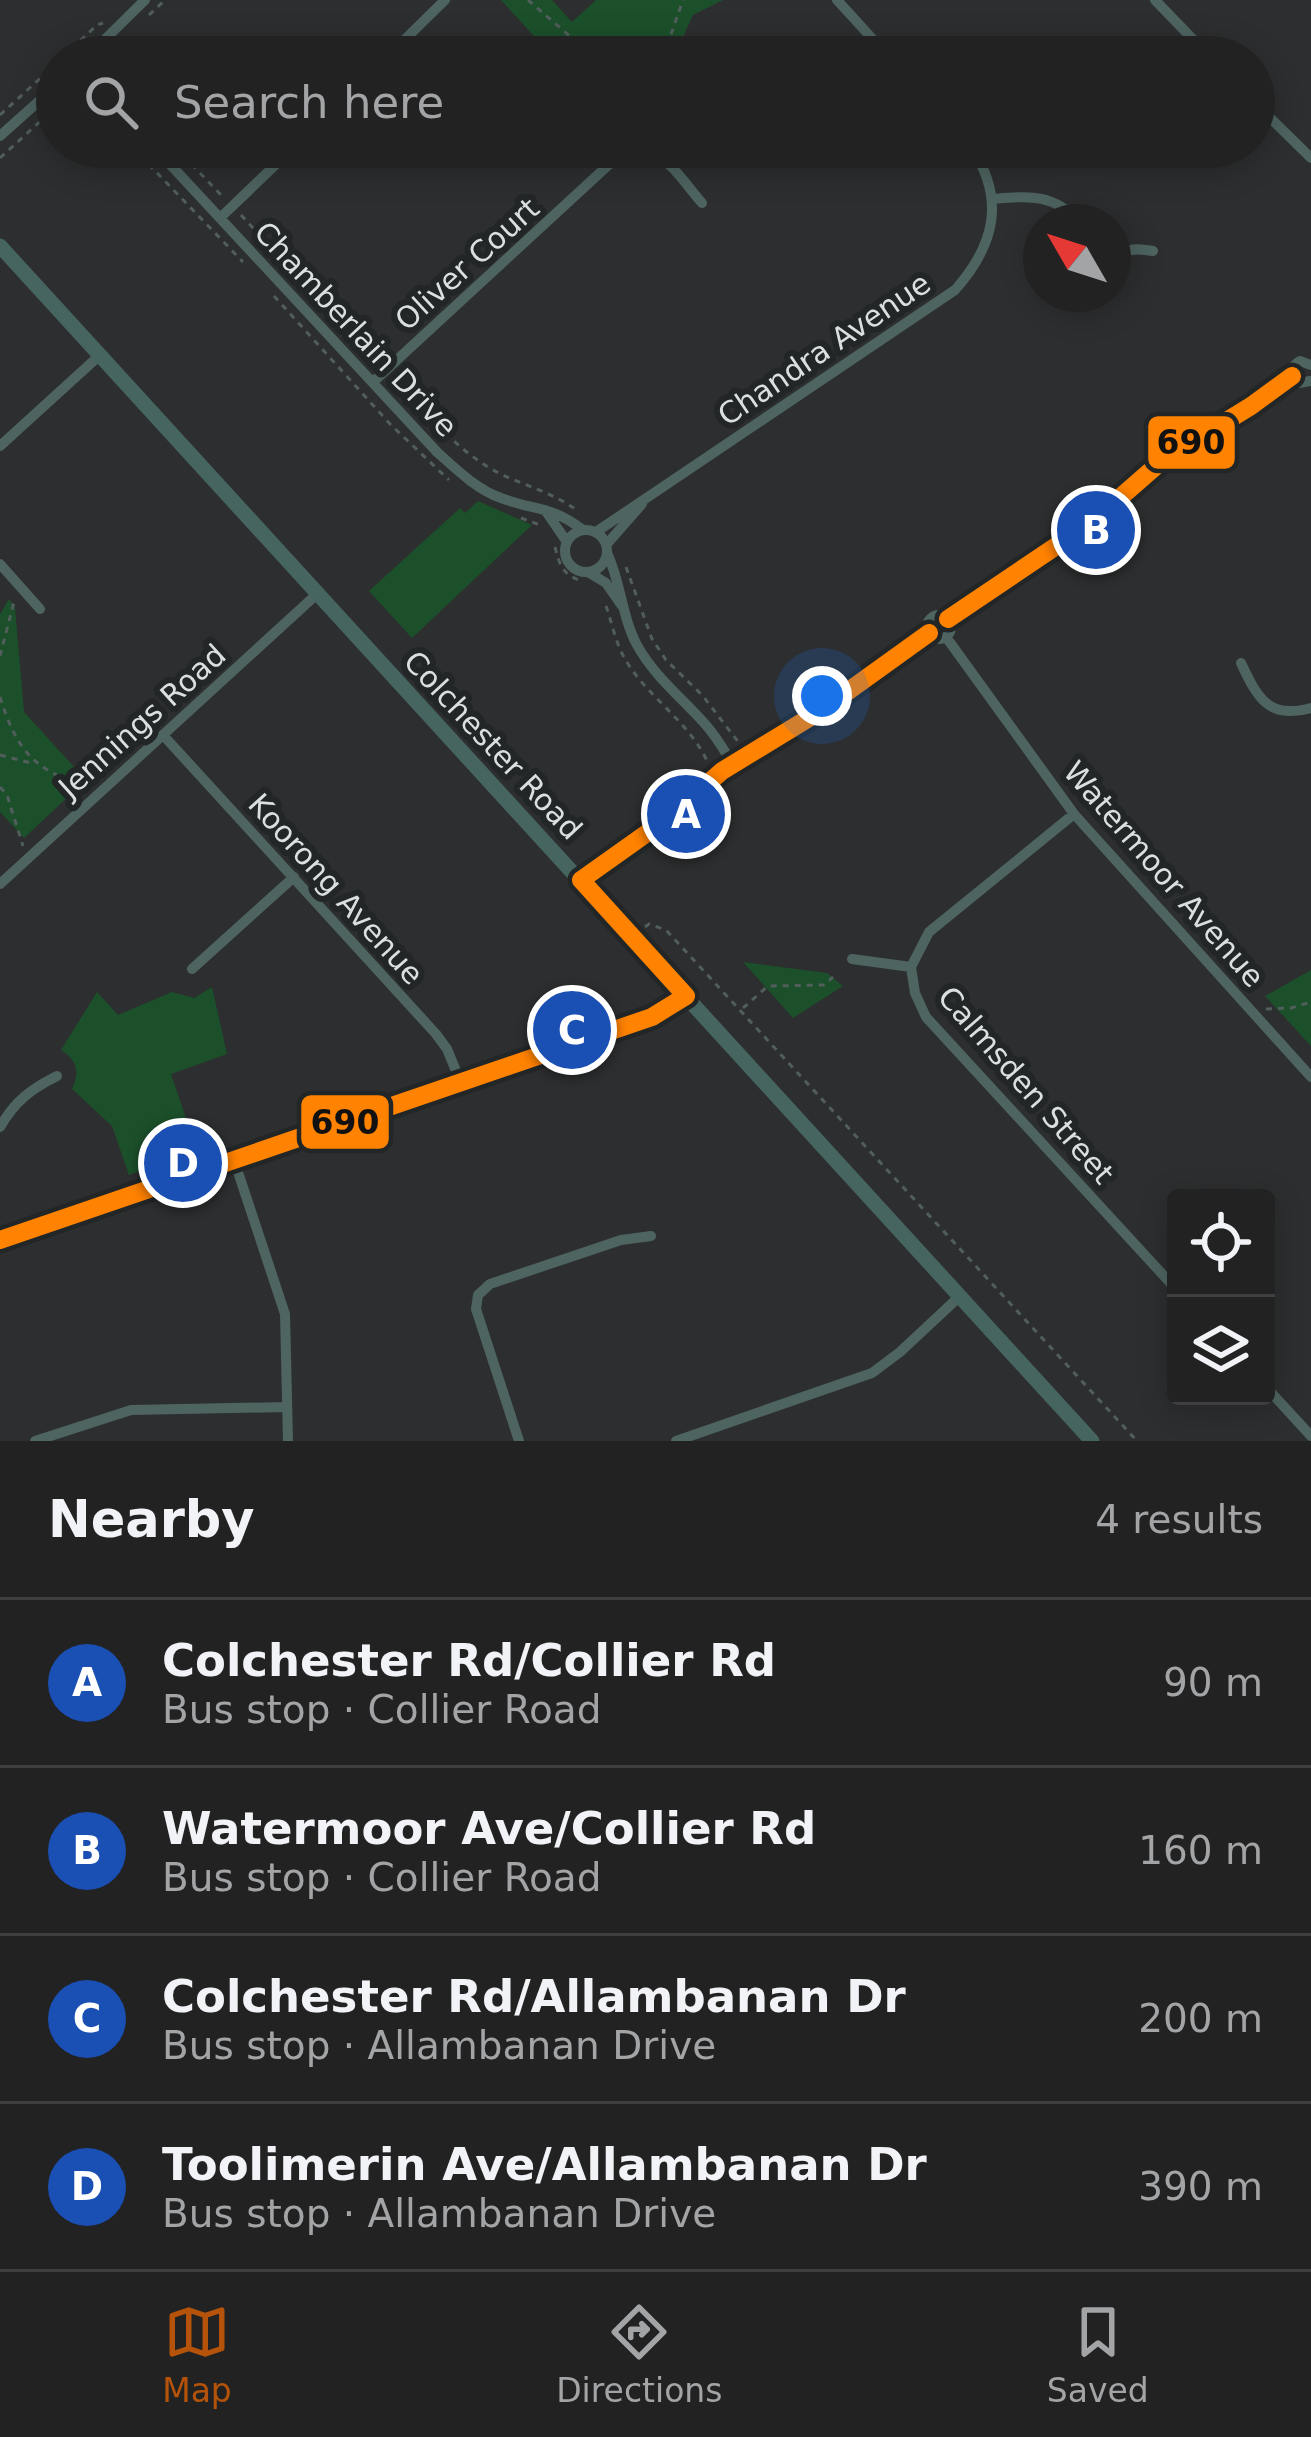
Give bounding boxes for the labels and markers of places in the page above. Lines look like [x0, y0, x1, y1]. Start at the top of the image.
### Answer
pin: B [1057, 485, 1135, 575]
pin: A [647, 769, 725, 859]
pin: C [533, 985, 611, 1075]
pin: D [144, 1118, 222, 1208]

